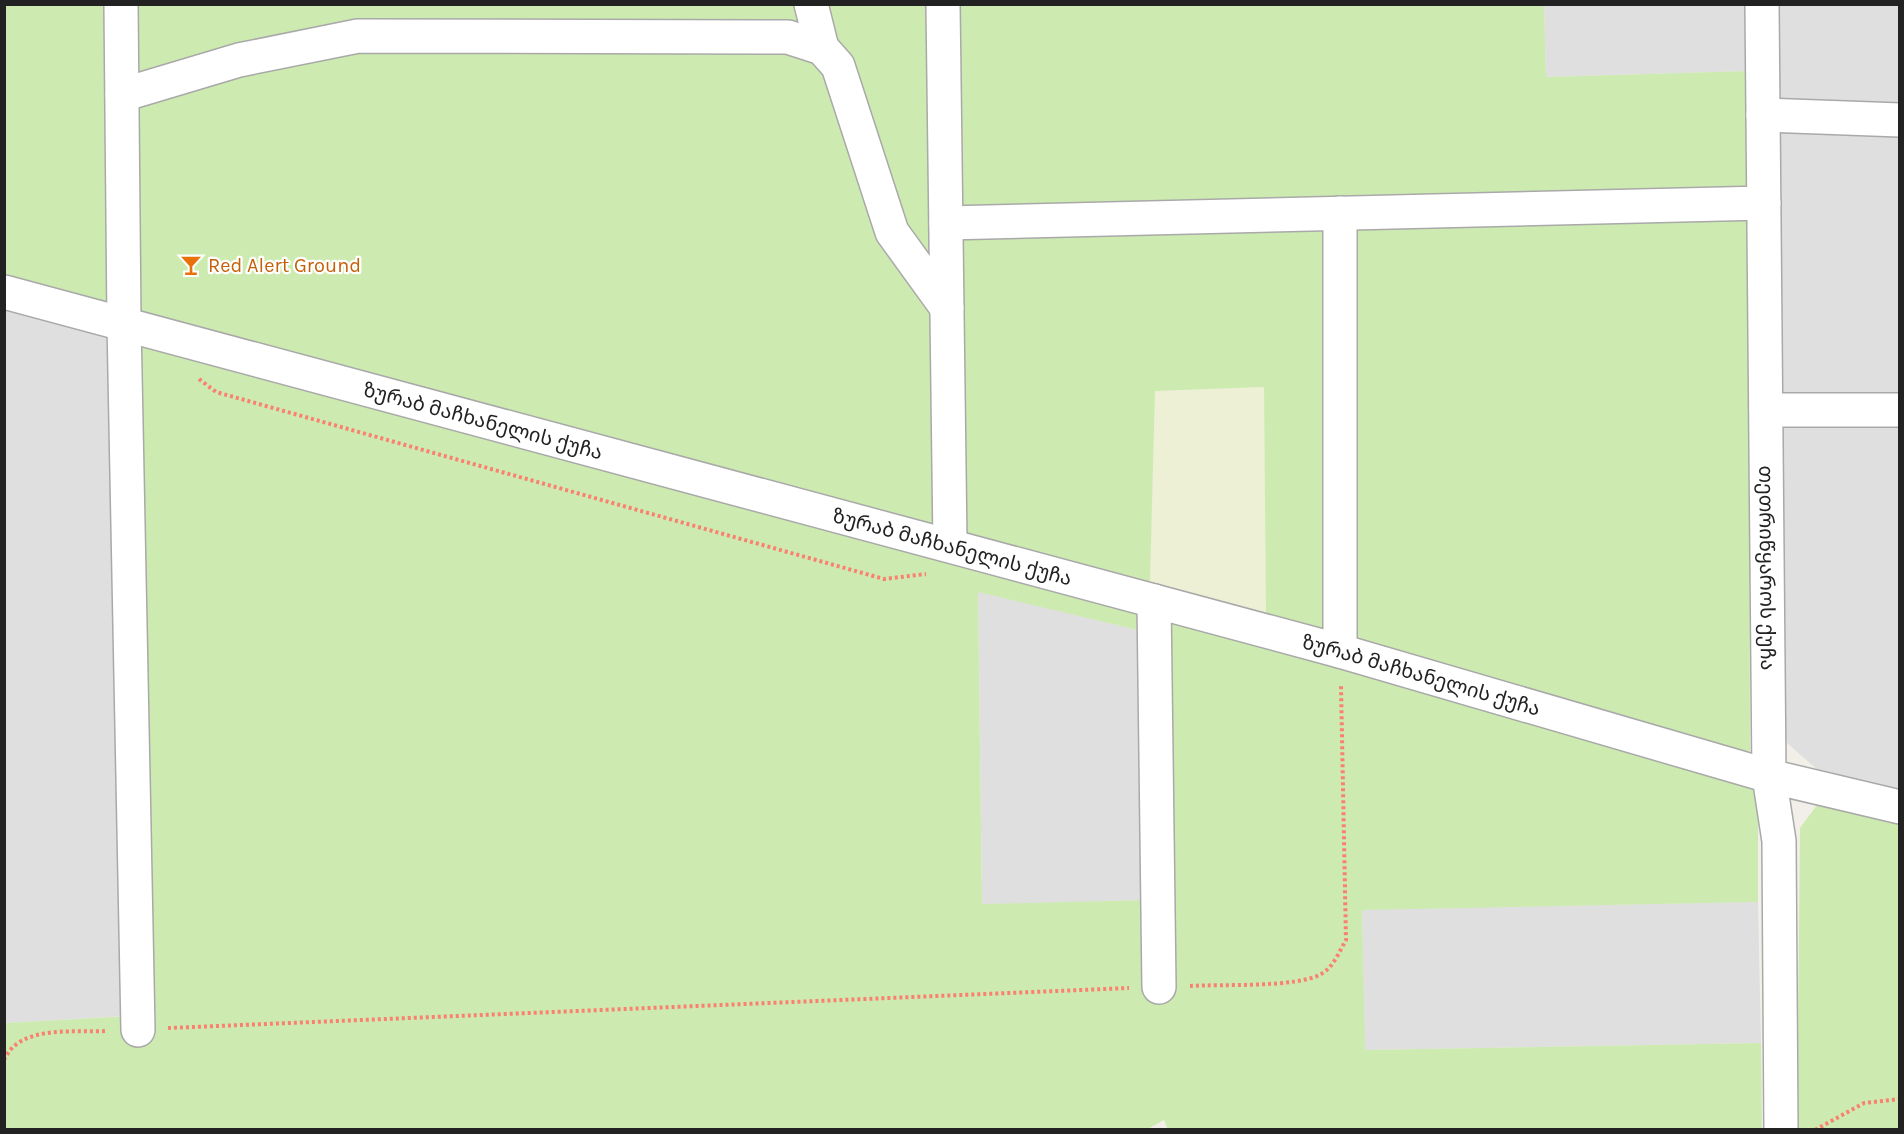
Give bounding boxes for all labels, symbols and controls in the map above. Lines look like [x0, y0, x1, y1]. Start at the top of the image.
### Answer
bar icon: Red Alert Ground [179, 253, 203, 277]
place label: Red Alert Ground [208, 254, 361, 277]
street label: ზურაბ მაჩხანელის ქუჩა [361, 378, 605, 464]
street label: თეთრიწყაროს ქუჩა [1755, 465, 1780, 671]
street label: ზურაბ მაჩხანელის ქუჩა [830, 504, 1075, 590]
street label: ზურაბ მაჩხანელის ქუჩა [1300, 630, 1543, 720]

